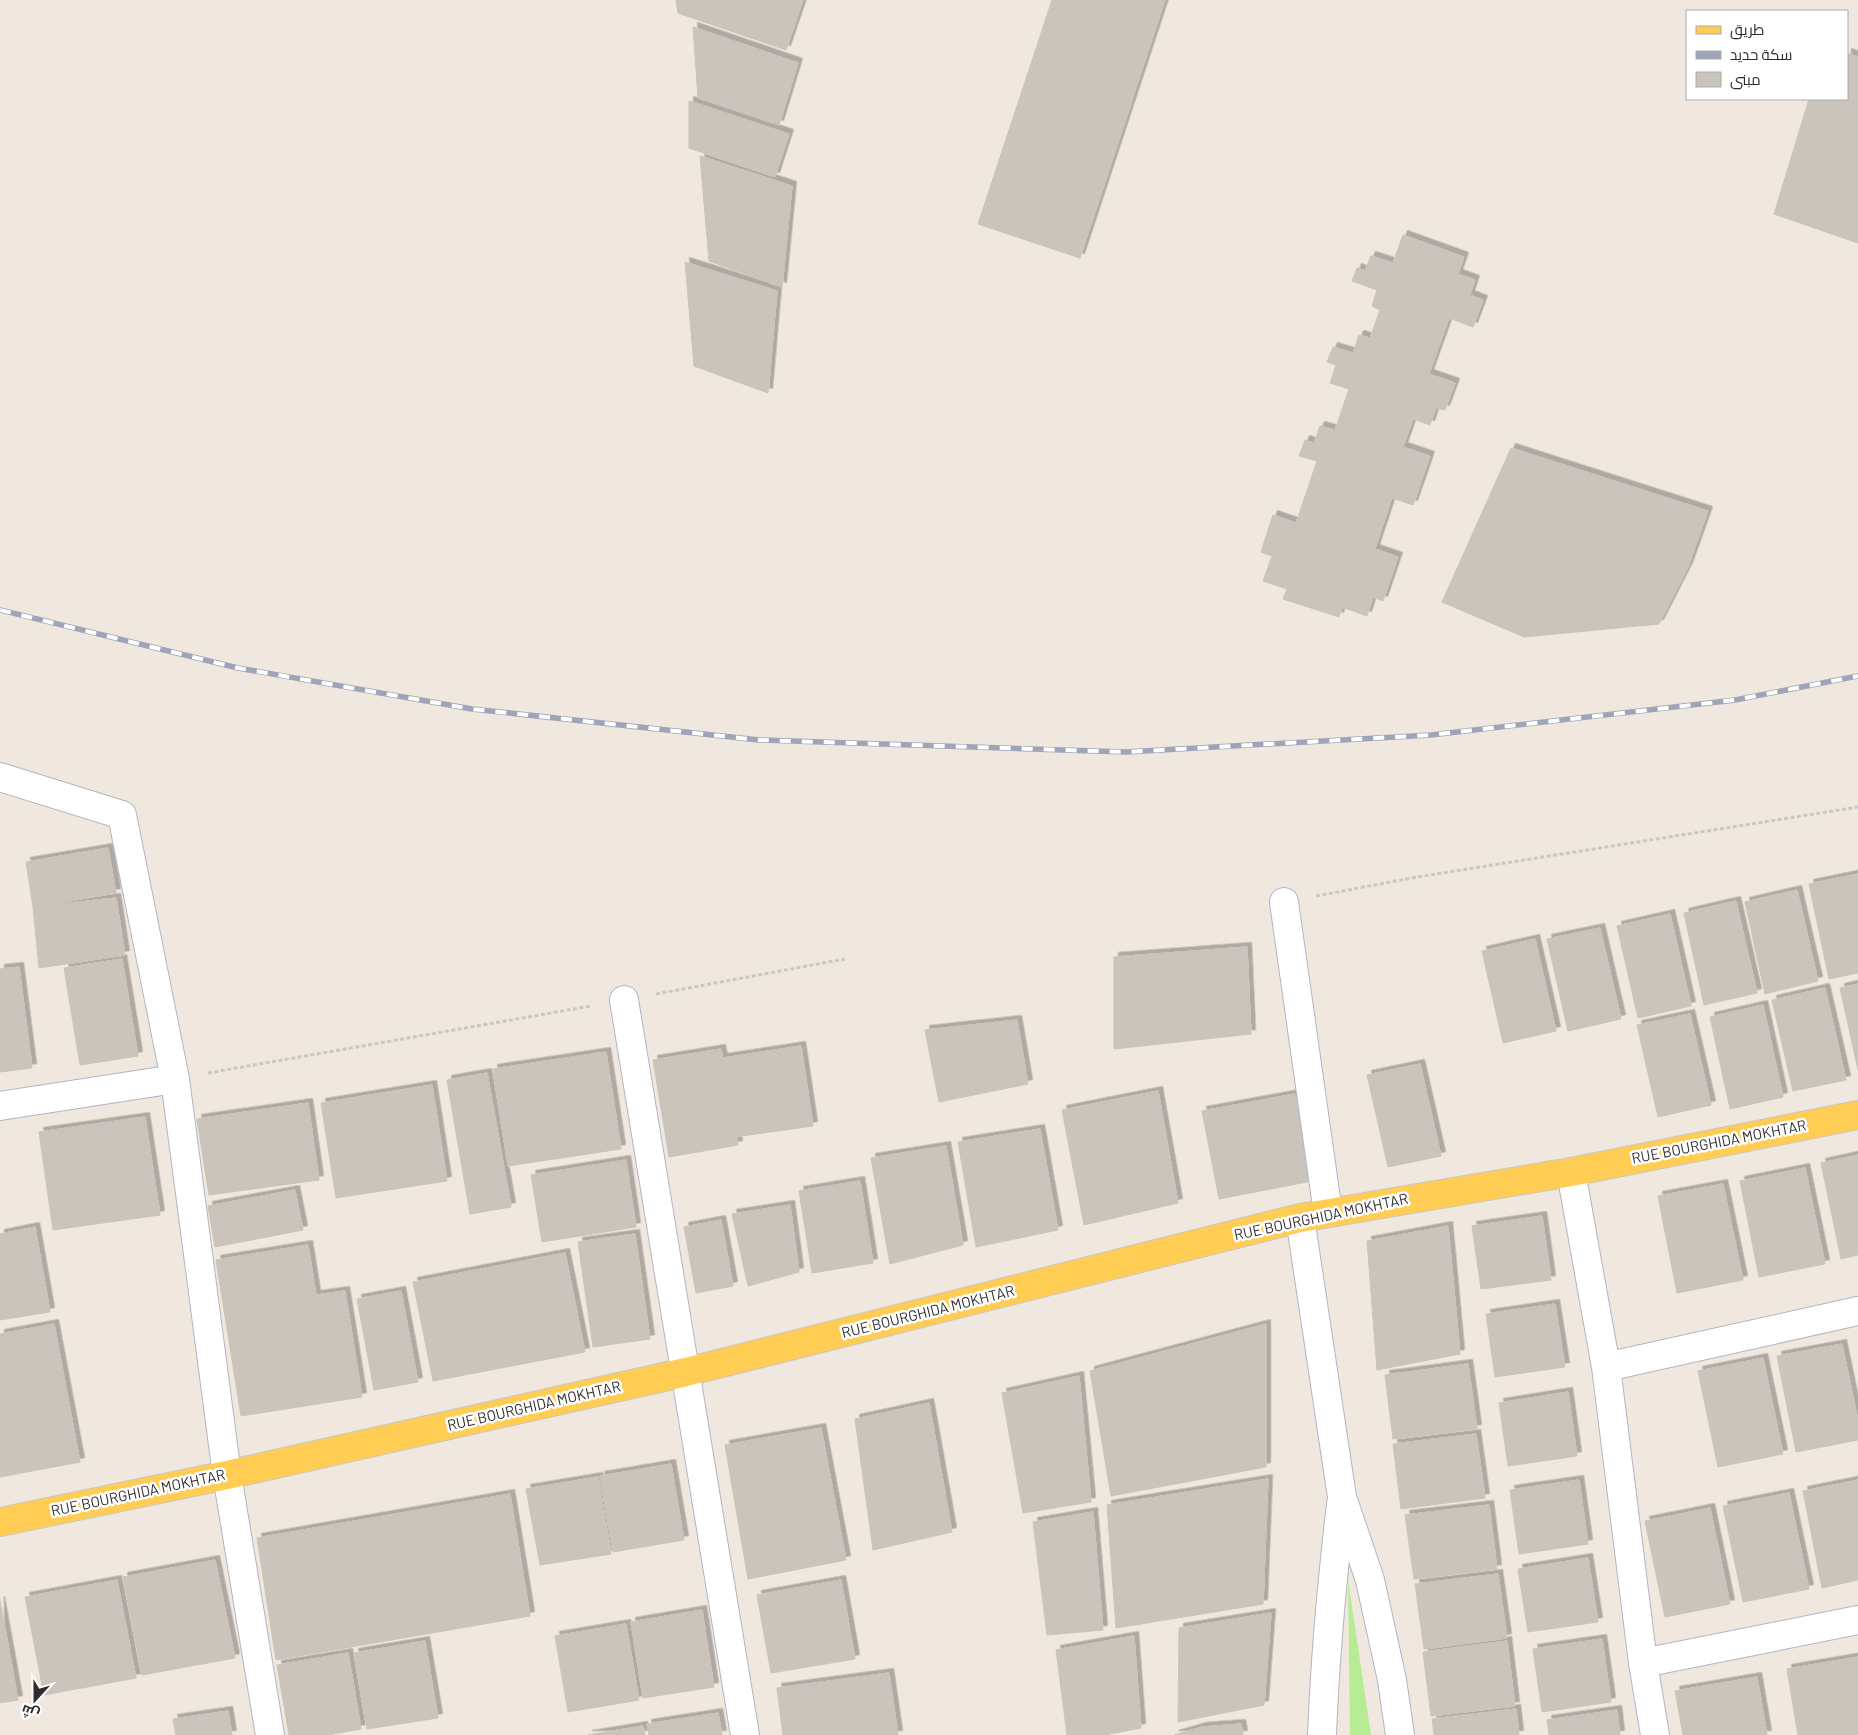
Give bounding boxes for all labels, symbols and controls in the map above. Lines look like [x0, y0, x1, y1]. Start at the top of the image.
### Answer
legend [1686, 10, 1848, 100]
text: طريق [1730, 20, 1764, 40]
text: سكة حديد [1730, 45, 1792, 63]
text: مبنى [1730, 70, 1761, 90]
street label: RUE BOURGHIDA MOKHTAR [1630, 1115, 1808, 1167]
street label: RUE BOURGHIDA MOKHTAR [1232, 1189, 1409, 1243]
street label: RUE BOURGHIDA MOKHTAR [839, 1281, 1016, 1341]
street label: RUE BOURGHIDA MOKHTAR [445, 1376, 622, 1434]
street label: RUE BOURGHIDA MOKHTAR [49, 1465, 226, 1519]
north arrow [10, 1675, 60, 1725]
text: ش [19, 1701, 42, 1724]

